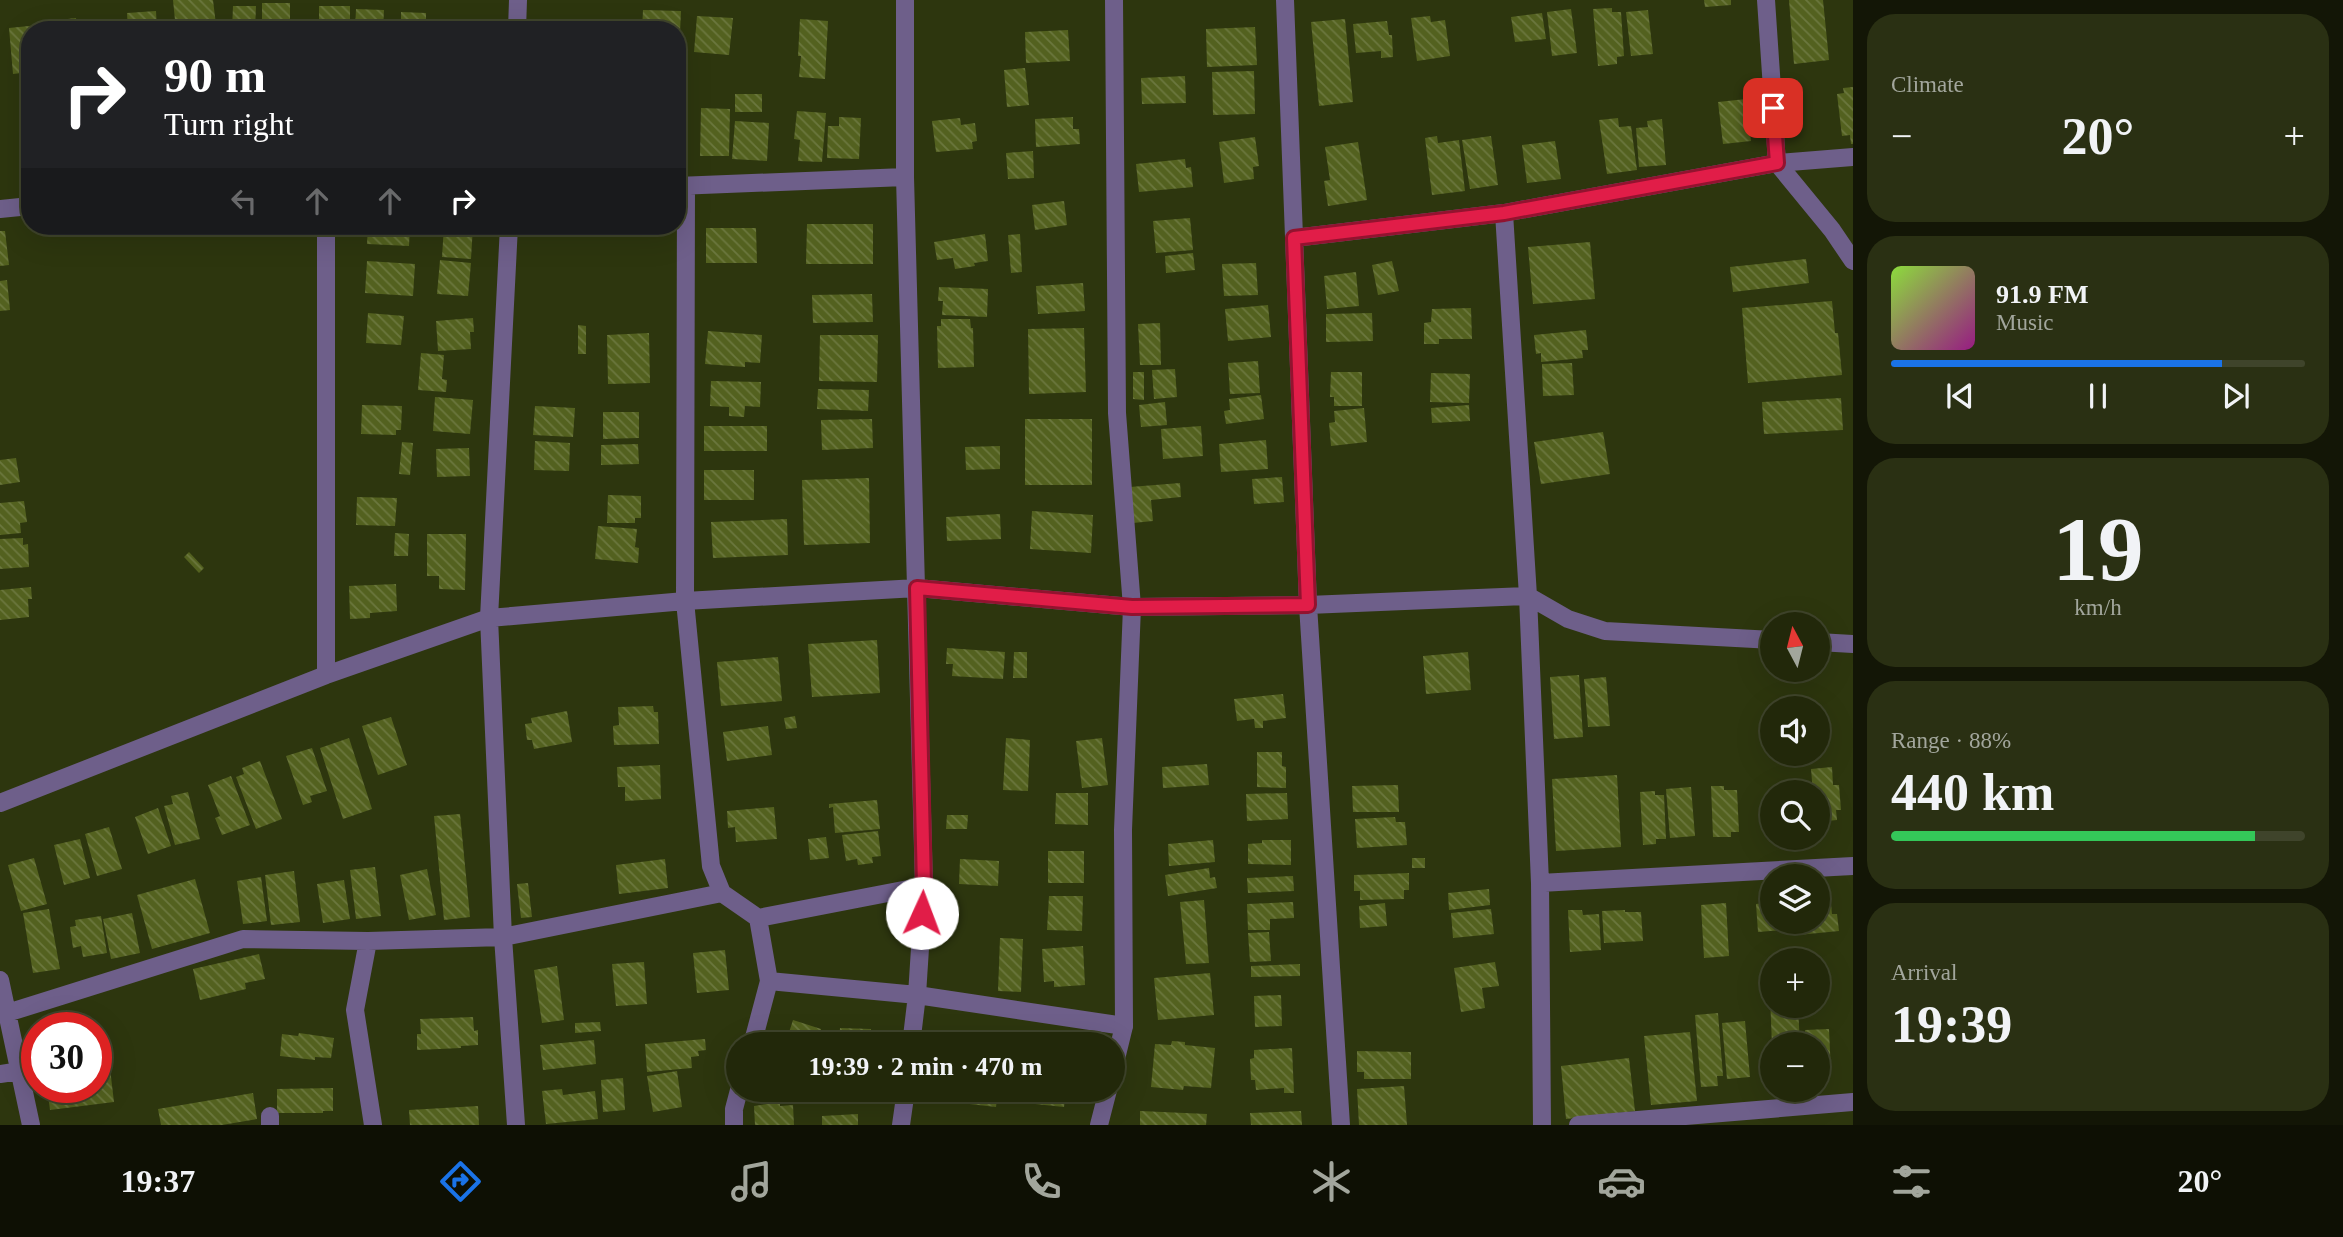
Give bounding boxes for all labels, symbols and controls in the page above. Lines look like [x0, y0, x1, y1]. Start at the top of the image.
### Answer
text: 90 m [164, 48, 266, 103]
icon: right [49, 49, 140, 140]
text: Climate [1891, 72, 1964, 97]
pin [1743, 78, 1803, 138]
icon: arrive [1754, 89, 1792, 127]
text: Turn right [164, 106, 294, 142]
text: 20° [2062, 108, 2134, 165]
text: − [1891, 115, 1912, 157]
text: + [2284, 115, 2305, 157]
icon: left [225, 182, 263, 220]
icon: ahead [298, 182, 336, 220]
icon: ahead [371, 182, 409, 220]
icon: right [444, 182, 482, 220]
text: 91.9 FM [1996, 280, 2088, 309]
text: Music [1996, 310, 2054, 335]
icon: previous [1941, 377, 1979, 415]
icon: pause [2079, 377, 2117, 415]
icon: next [2217, 377, 2255, 415]
text: 19 [2053, 499, 2144, 600]
text: km/h [2074, 595, 2122, 620]
north arrow [1760, 612, 1830, 682]
map controls [1760, 612, 1830, 1102]
button: sound [1760, 696, 1830, 766]
text: Range · 88% [1891, 728, 2011, 753]
text: 440 km [1891, 764, 2054, 821]
button: search [1760, 780, 1830, 850]
button: layers [1760, 864, 1830, 934]
position arrow [885, 876, 959, 950]
button: + [1760, 948, 1830, 1018]
text: Arrival [1891, 960, 1957, 985]
text: 19:39 [1891, 996, 2012, 1053]
speed limit sign: 30 [21, 1012, 112, 1103]
button: − [1760, 1032, 1830, 1102]
text: 19:39 · 2 min · 470 m [809, 1052, 1043, 1081]
icon: directions [436, 1157, 485, 1206]
icon: music [727, 1157, 776, 1206]
icon: phone [1017, 1157, 1066, 1206]
icon: climate [1307, 1157, 1356, 1206]
icon: car [1597, 1157, 1646, 1206]
icon: filters [1887, 1157, 1936, 1206]
text: 19:37 [121, 1163, 195, 1199]
text: 20° [2178, 1163, 2222, 1199]

